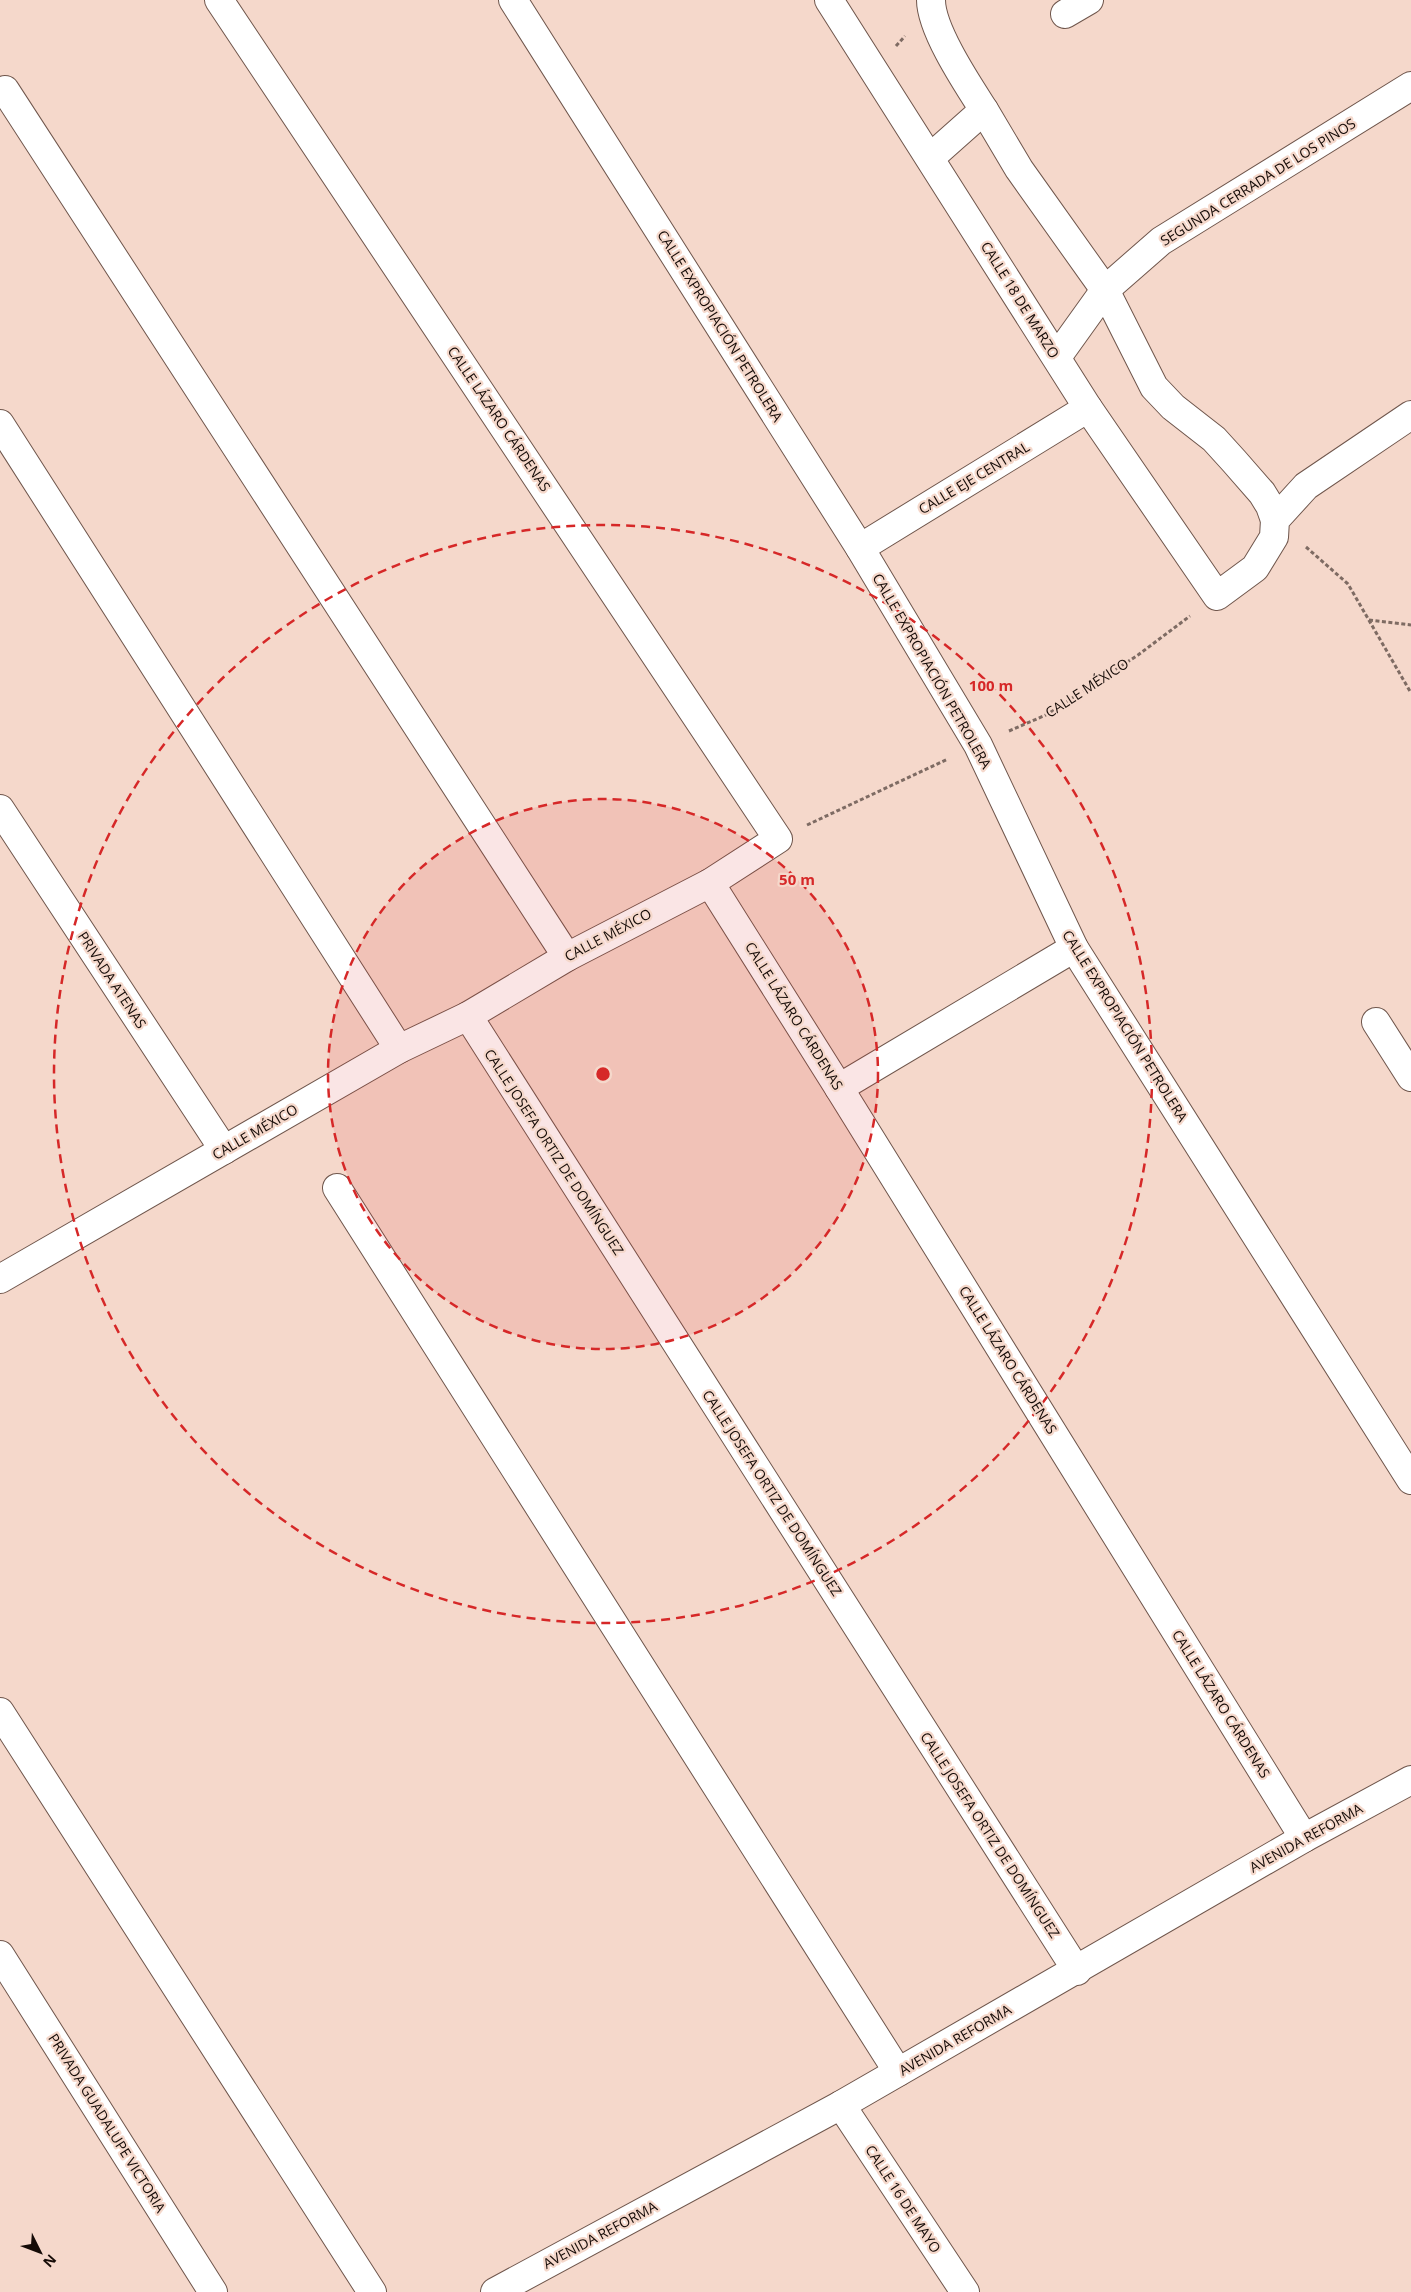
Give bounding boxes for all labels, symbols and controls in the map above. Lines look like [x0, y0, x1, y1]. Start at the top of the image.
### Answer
street label: SEGUNDA CERRADA DE LOS PINOS [1156, 113, 1359, 250]
street label: CALLE EXPROPIACIÓN PETROLERA [653, 226, 788, 425]
street label: CALLE 18 DE MARZO [977, 238, 1064, 362]
street label: CALLE LÁZARO CÁRDENAS [444, 342, 555, 495]
street label: CALLE EJE CENTRAL [915, 437, 1033, 518]
street label: CALLE EXPROPIACIÓN PETROLERA [869, 570, 996, 772]
street label: CALLE MÉXICO [1041, 653, 1132, 722]
text: 100 m [969, 675, 1013, 695]
text: 50 m [779, 869, 815, 889]
street label: CALLE MÉXICO [561, 904, 655, 965]
street label: CALLE EXPROPIACIÓN PETROLERA [1058, 926, 1193, 1125]
street label: PRIVADA ATENAS [74, 927, 151, 1032]
street label: CALLE LÁZARO CÁRDENAS [741, 938, 848, 1093]
street label: CALLE JOSEFA ORTIZ DE DOMÍNGUEZ [481, 1045, 628, 1258]
centre of rings [594, 1065, 612, 1083]
street label: CALLE MÉXICO [209, 1099, 301, 1164]
street label: CALLE LÁZARO CÁRDENAS [955, 1282, 1062, 1437]
street label: CALLE JOSEFA ORTIZ DE DOMÍNGUEZ [699, 1386, 846, 1599]
street label: CALLE LÁZARO CÁRDENAS [1168, 1626, 1275, 1781]
street label: CALLE JOSEFA ORTIZ DE DOMÍNGUEZ [917, 1728, 1064, 1941]
street label: AVENIDA REFORMA [1246, 1798, 1366, 1877]
street label: AVENIDA REFORMA [895, 2000, 1014, 2079]
street label: PRIVADA GUADALUPE VICTORIA [44, 2030, 171, 2216]
street label: CALLE 16 DE MAYO [861, 2141, 946, 2256]
street label: AVENIDA REFORMA [539, 2196, 660, 2273]
north arrow [15, 2227, 65, 2277]
text: N [39, 2250, 61, 2272]

